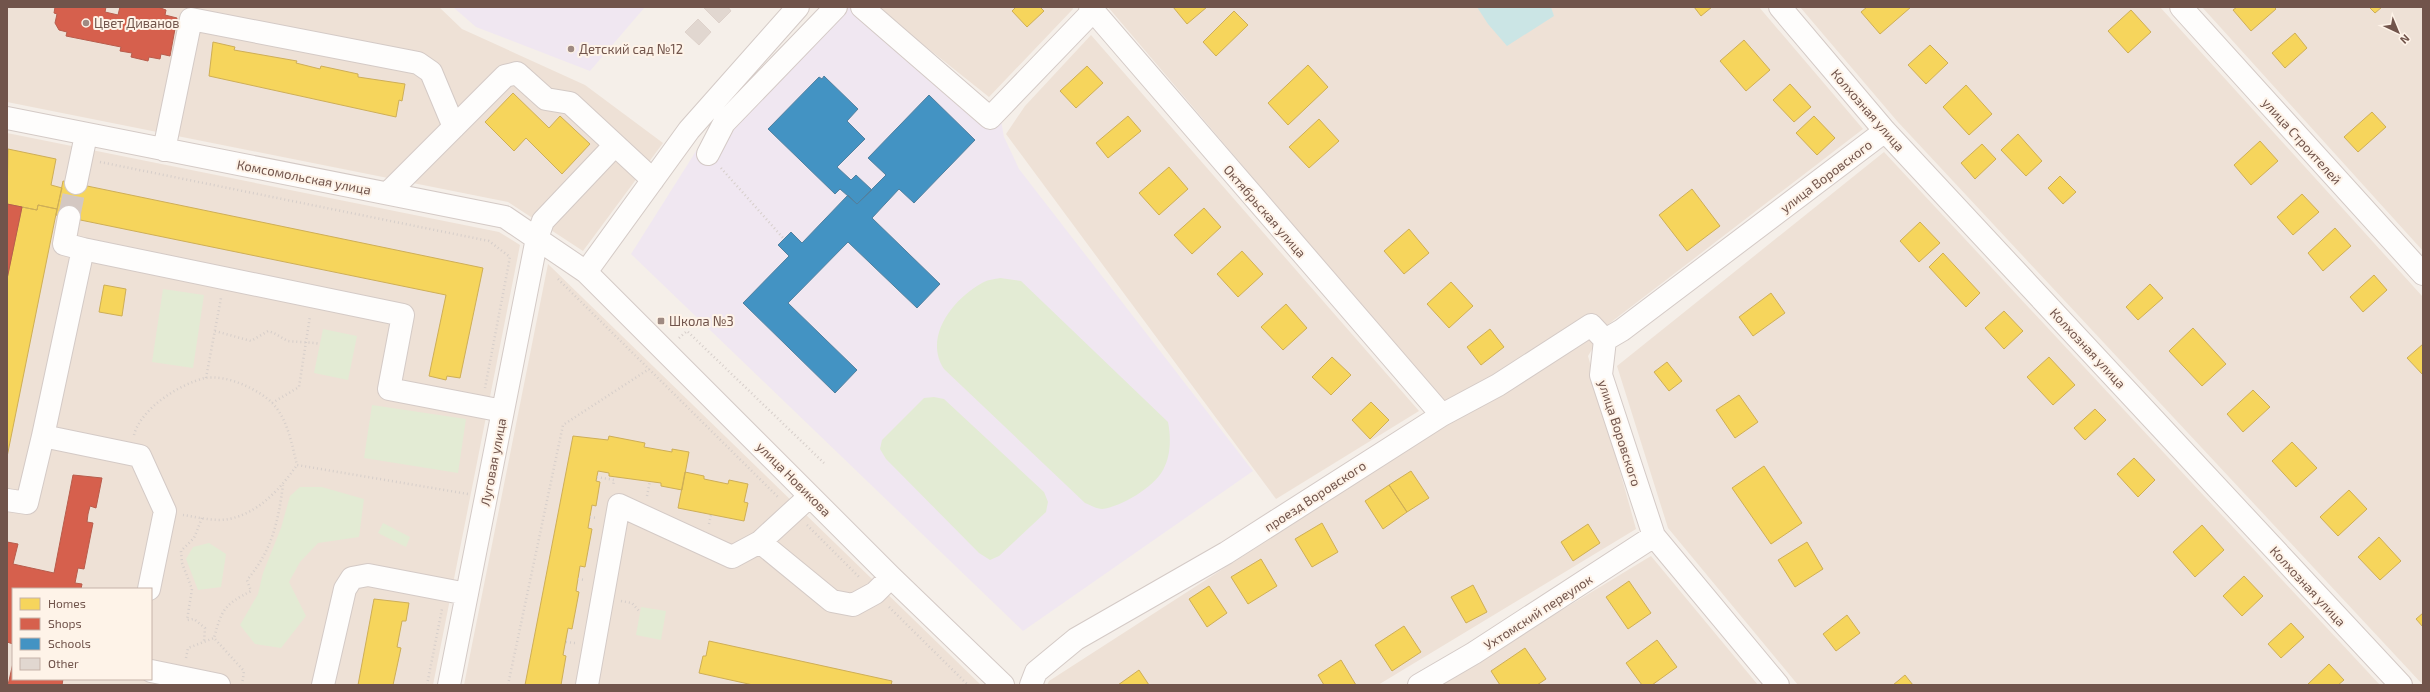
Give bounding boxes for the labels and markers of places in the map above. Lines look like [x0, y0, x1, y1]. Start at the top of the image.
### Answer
place label: Цвет Диванов [94, 15, 179, 31]
marker: Цвет Диванов [81, 18, 91, 28]
place label: Детский сад №12 [579, 41, 683, 57]
marker: Детский сад №12 [566, 44, 576, 54]
place label: Школа №3 [669, 313, 734, 329]
marker: Школа №3 [656, 316, 666, 326]

